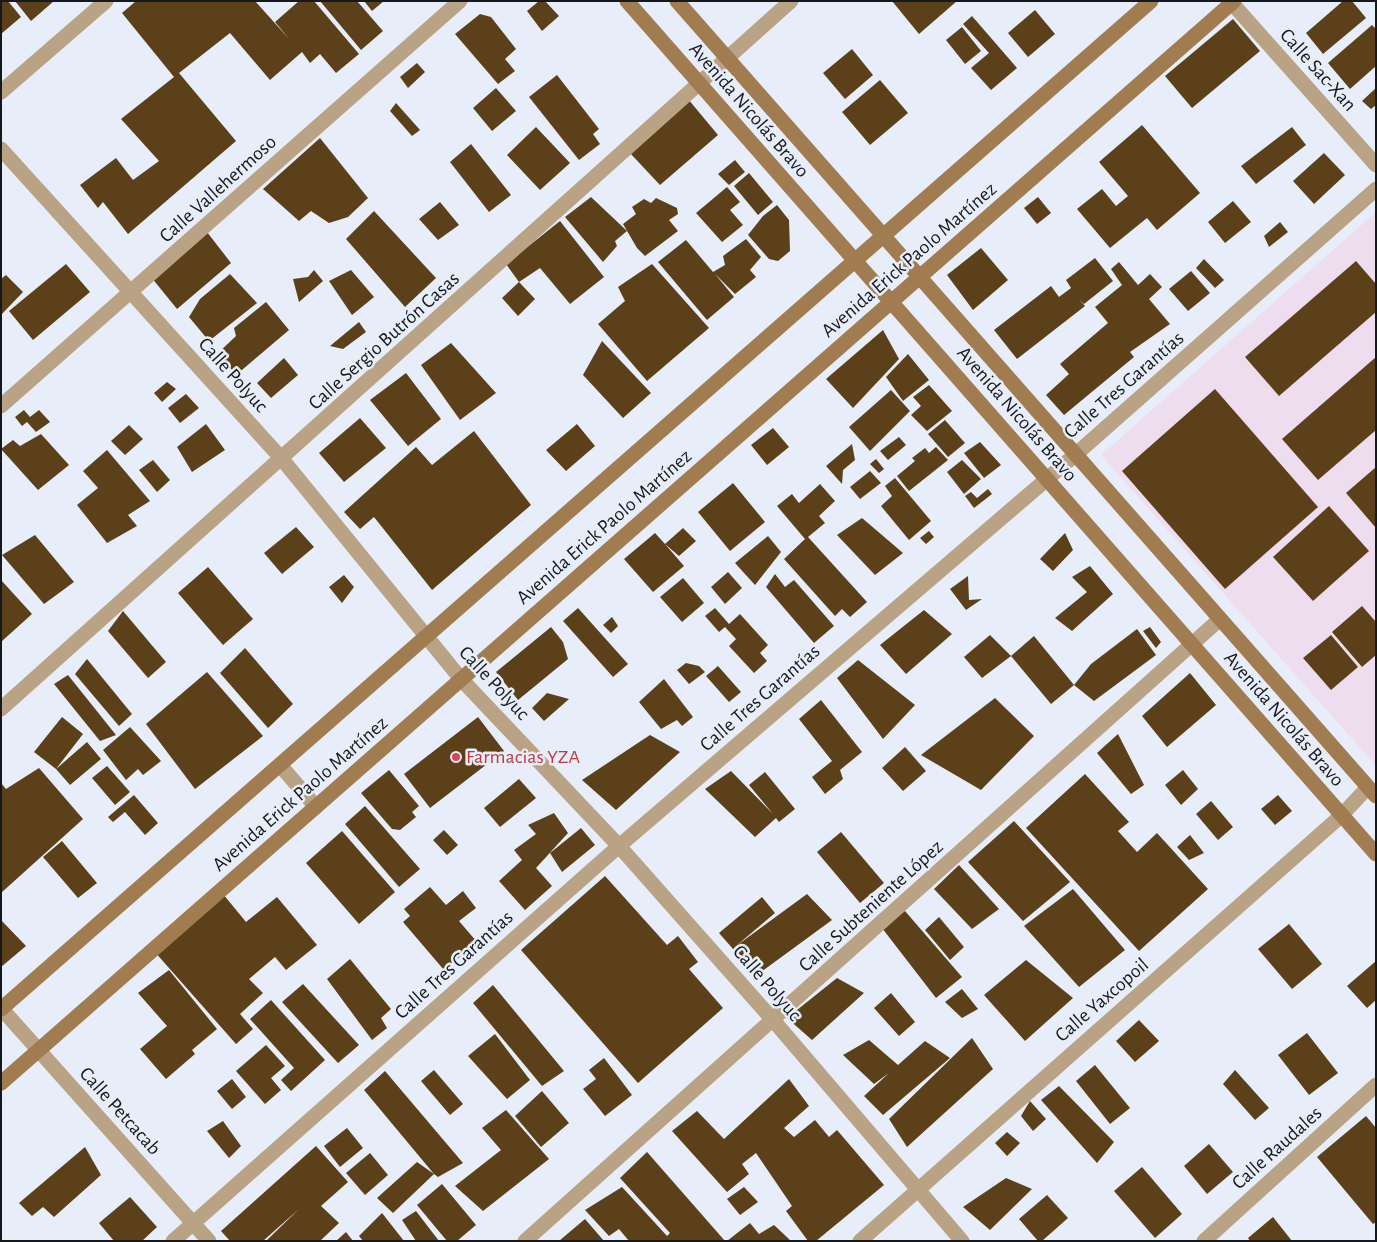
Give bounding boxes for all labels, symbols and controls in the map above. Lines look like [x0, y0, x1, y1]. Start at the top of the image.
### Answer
street label: Calle Sac-Xan [1274, 23, 1362, 117]
street label: Avenida Nicolás Bravo [684, 37, 814, 183]
street label: Calle Vallehermoso [154, 130, 282, 248]
street label: Avenida Erick Paolo Martínez [816, 177, 1002, 343]
street label: Calle Sergio Butrón Casas [303, 267, 465, 415]
street label: Calle Tres Garantías [1059, 326, 1189, 444]
street label: Calle Polyuc [193, 333, 273, 417]
street label: Avenida Nicolás Bravo [952, 341, 1082, 487]
street label: Avenida Erick Paolo Martínez [511, 444, 697, 610]
street label: Calle Tres Garantías [695, 639, 825, 757]
street label: Calle Polyuc [454, 641, 534, 725]
street label: Avenida Nicolás Bravo [1219, 646, 1349, 792]
street label: Avenida Erick Paolo Martínez [207, 711, 393, 877]
place label: Farmacias YZA [466, 745, 580, 769]
marker: Farmacias YZA [450, 751, 462, 763]
street label: Calle Subteniente López [794, 835, 948, 977]
street label: Calle Tres Garantías [390, 905, 518, 1025]
street label: Calle Polyuc [728, 940, 806, 1026]
street label: Calle Yaxcopoil [1050, 953, 1154, 1047]
street label: Calle Petcacab [74, 1062, 166, 1160]
street label: Calle Raudales [1227, 1101, 1327, 1195]

